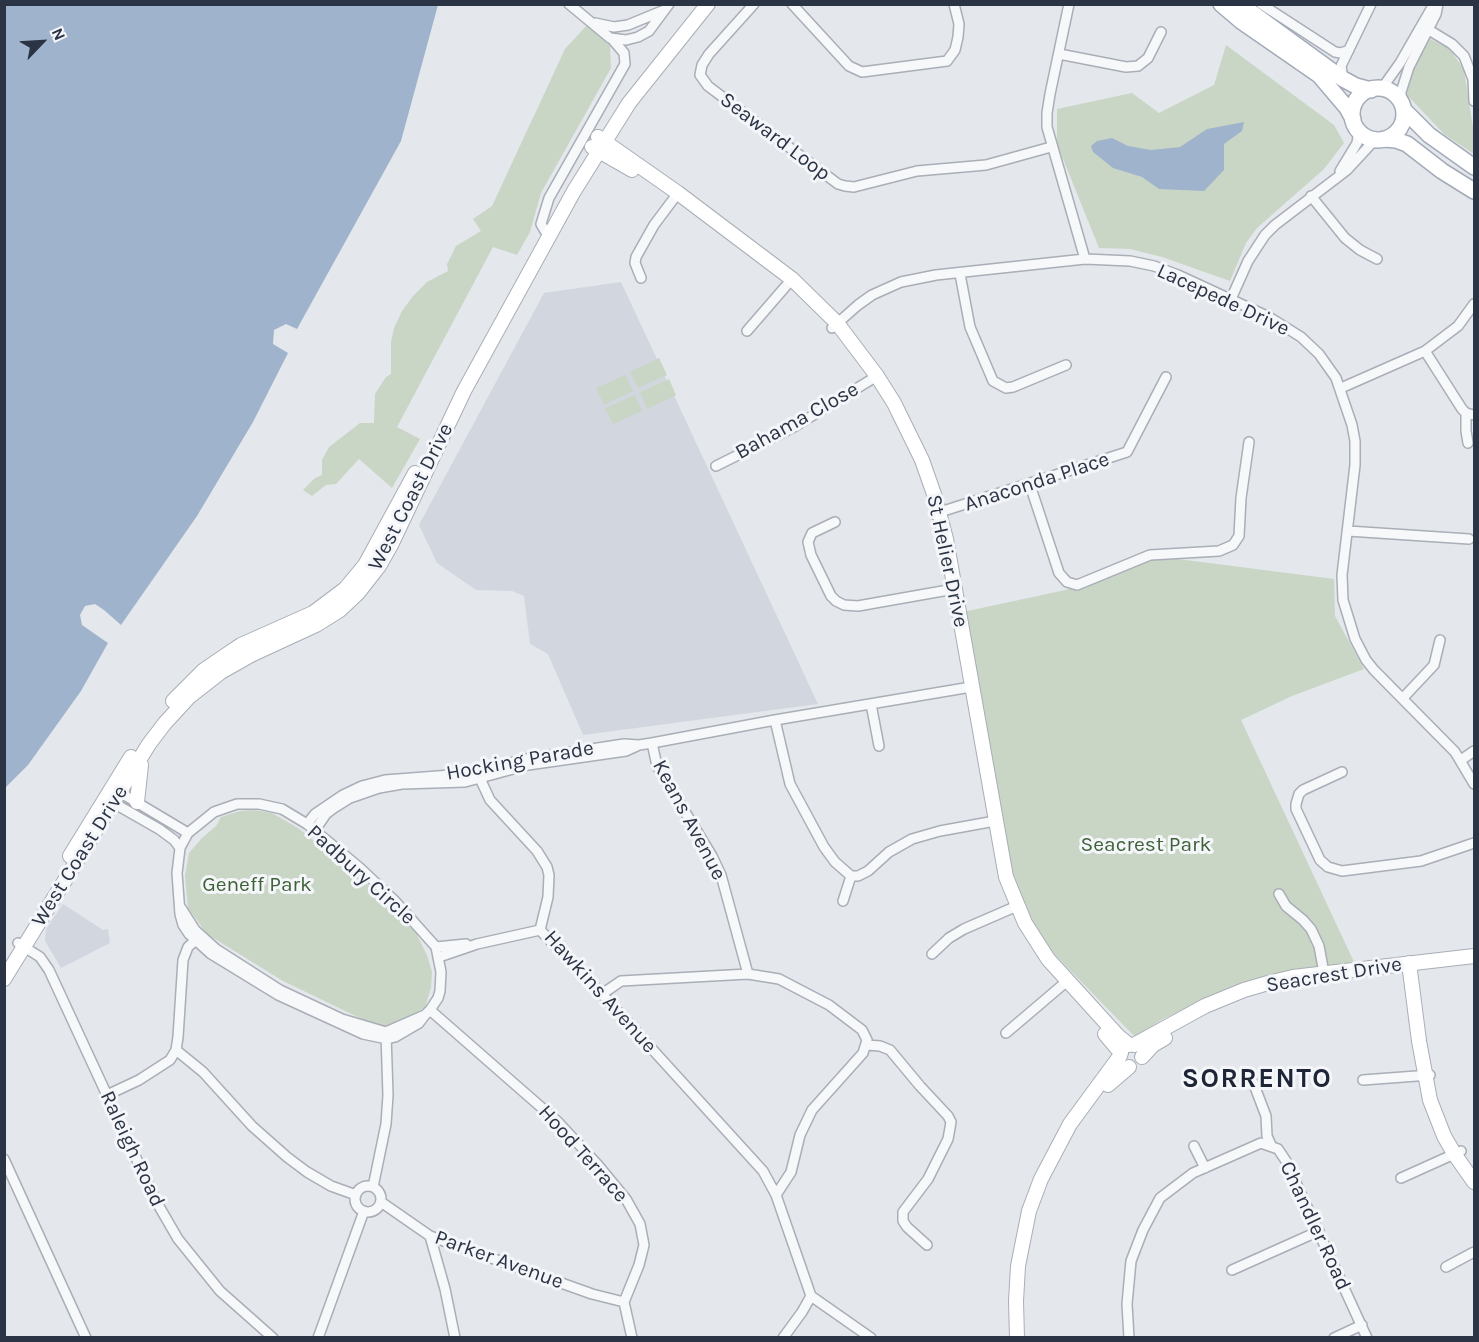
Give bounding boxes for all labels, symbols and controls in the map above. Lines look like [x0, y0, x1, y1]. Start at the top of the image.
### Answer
north arrow [12, 12, 72, 72]
text: N [48, 25, 70, 43]
street label: Seaward Loop [715, 87, 835, 187]
street label: Lacepede Drive [1153, 258, 1293, 342]
street label: Bahama Close [731, 377, 863, 465]
street label: West Coast Drive [363, 419, 459, 575]
street label: Anaconda Place [961, 447, 1113, 517]
street label: St Helier Drive [921, 492, 973, 630]
street label: Hocking Parade [444, 736, 596, 786]
street label: Keans Avenue [647, 755, 731, 885]
street label: West Coast Drive [26, 781, 134, 931]
street label: Padbury Circle [302, 820, 420, 930]
park label: Seacrest Park [1081, 832, 1211, 858]
park label: Geneff Park [202, 872, 312, 898]
street label: Hawkins Avenue [538, 925, 662, 1059]
street label: Seacrest Drive [1264, 952, 1404, 998]
district label: SORRENTO [1182, 1063, 1332, 1095]
street label: Raleigh Road [94, 1087, 170, 1211]
street label: Hood Terrace [533, 1100, 633, 1208]
street label: Chandler Road [1274, 1157, 1356, 1295]
street label: Parker Avenue [431, 1225, 567, 1295]

